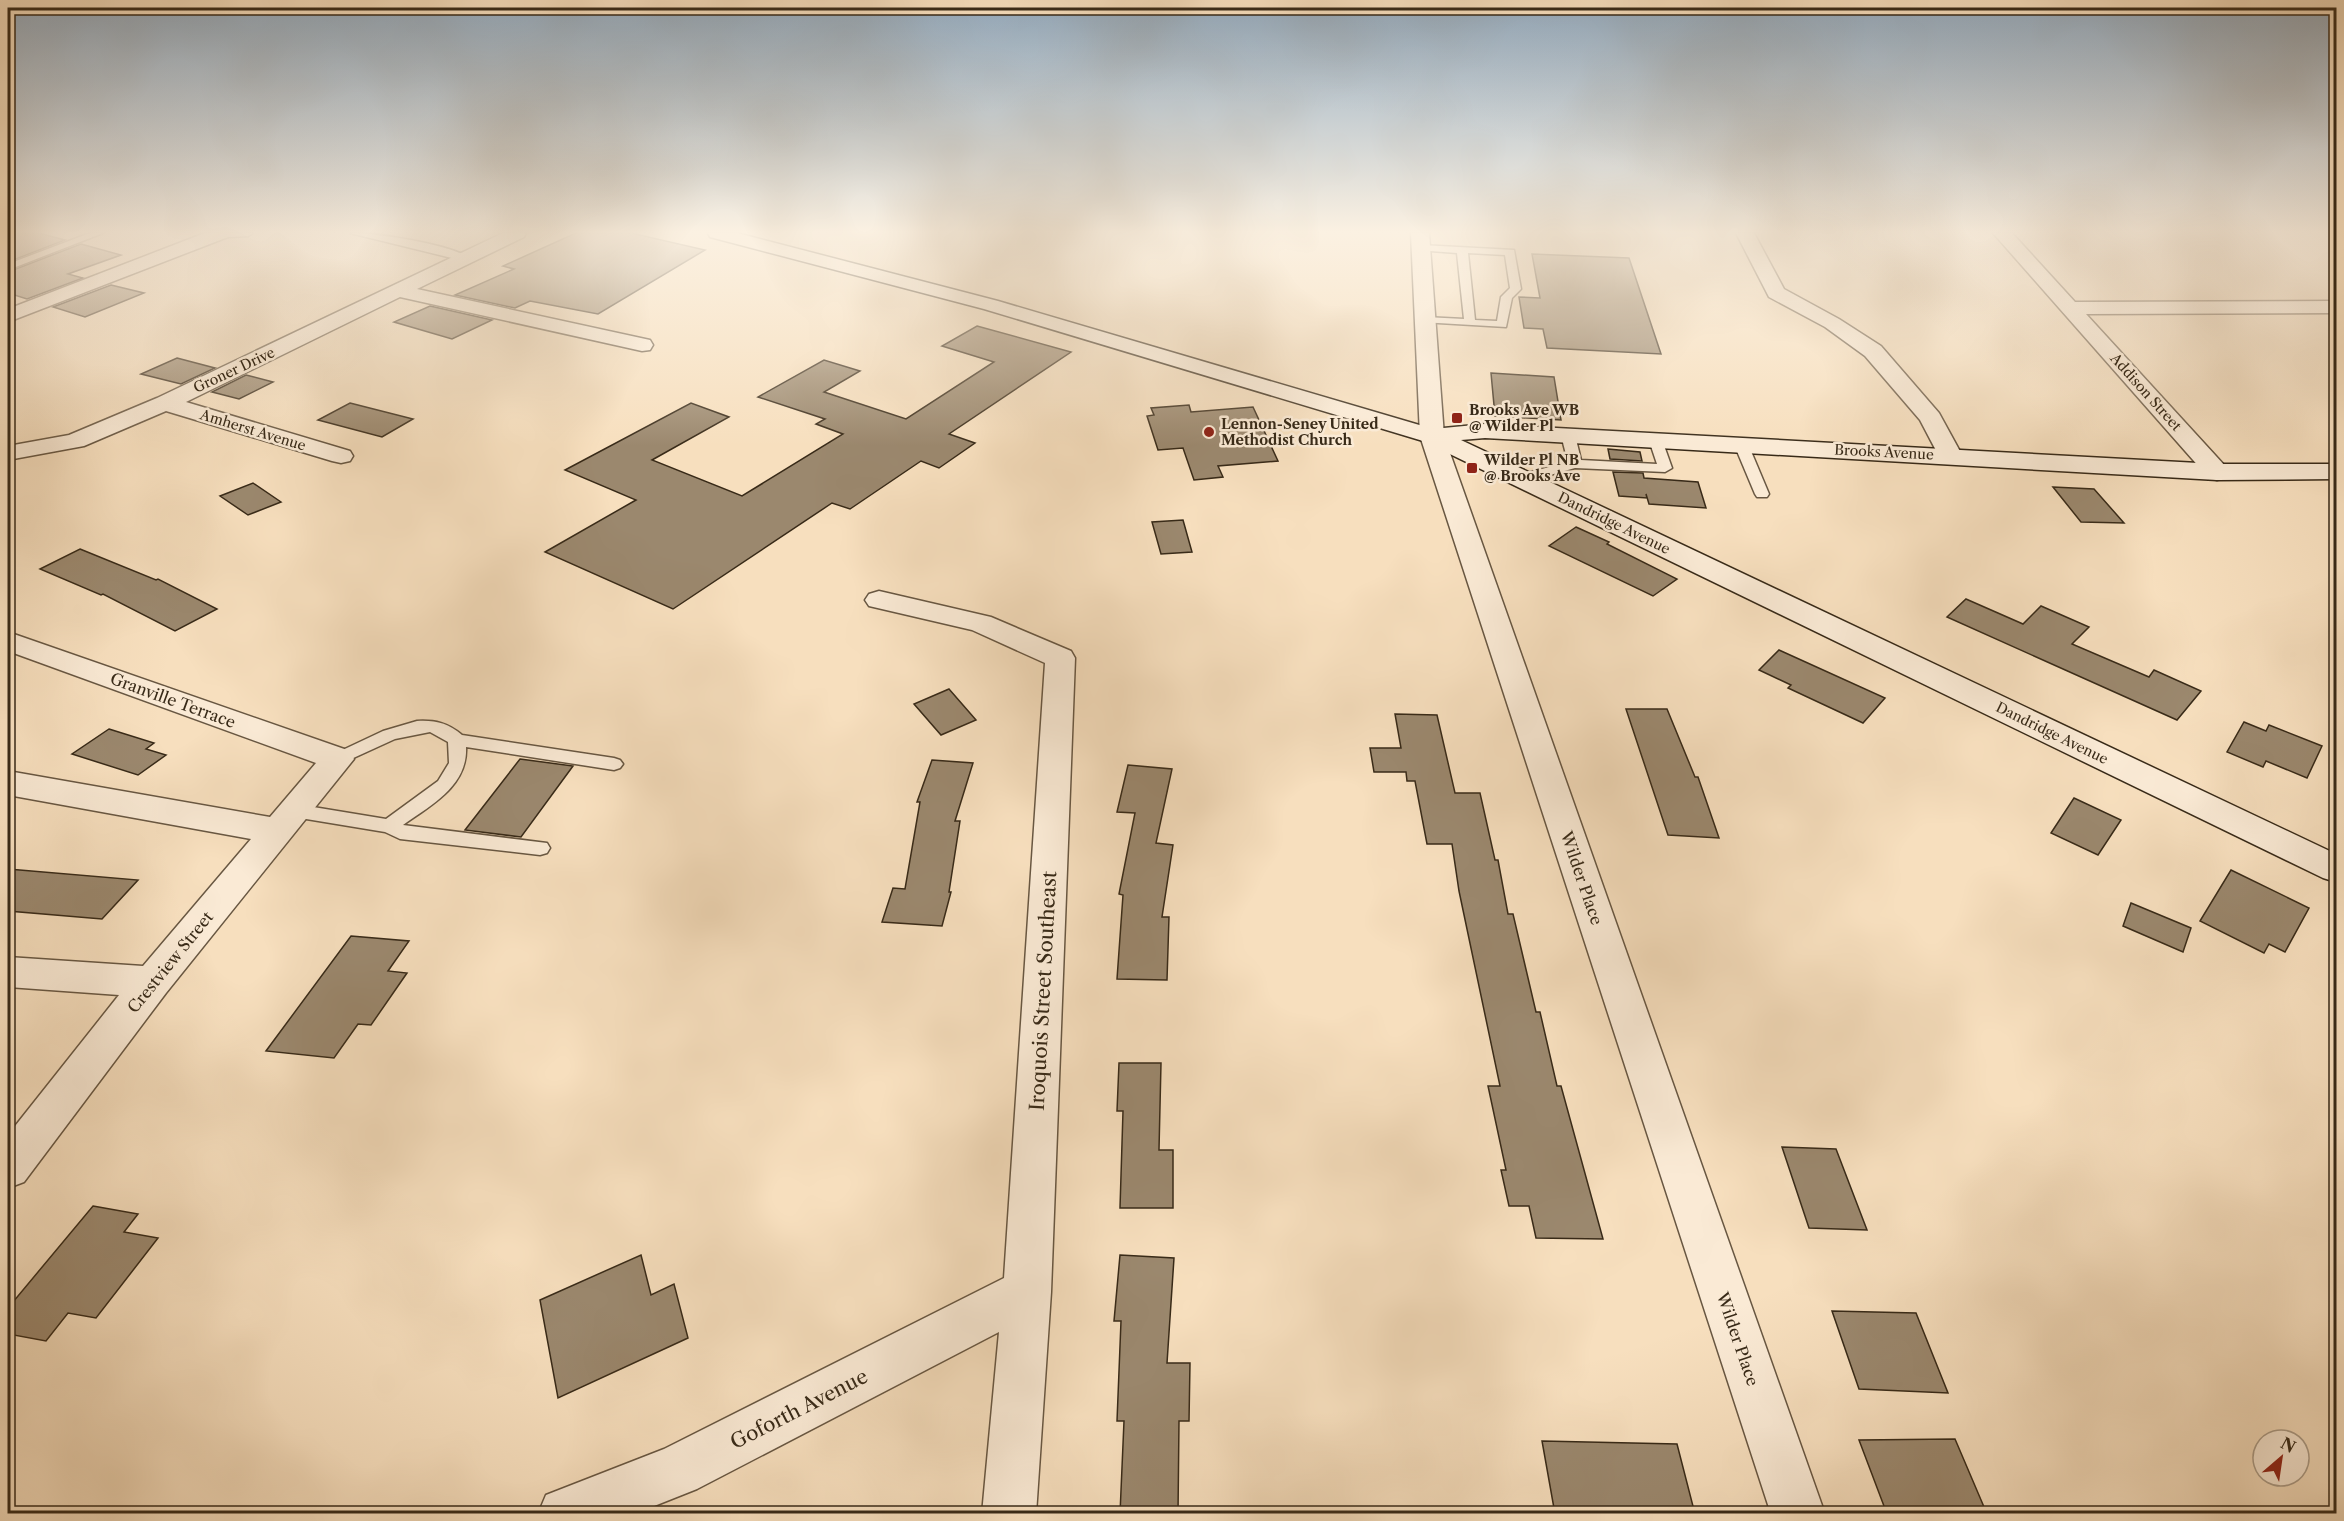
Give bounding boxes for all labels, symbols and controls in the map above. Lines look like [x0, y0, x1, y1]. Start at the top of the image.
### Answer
street label: Groner Drive [190, 343, 278, 397]
street label: Addison Street [2106, 349, 2186, 435]
place label: Brooks Ave WB @ Wilder Pl [1469, 401, 1579, 435]
street label: Amherst Avenue [197, 405, 308, 455]
marker: Brooks Ave WB @ Wilder Pl [1450, 411, 1464, 425]
place label: Lennon-Seney United Methodist Church [1221, 415, 1379, 449]
marker: Lennon-Seney United Methodist Church [1202, 425, 1216, 439]
street label: Brooks Avenue [1834, 440, 1934, 464]
place label: Wilder Pl NB @ Brooks Ave [1483, 451, 1580, 485]
marker: Wilder Pl NB @ Brooks Ave [1465, 461, 1479, 475]
street label: Dandridge Avenue [1555, 488, 1673, 558]
street label: Granville Terrace [108, 668, 238, 732]
street label: Dandridge Avenue [1993, 698, 2111, 768]
street label: Wilder Place [1556, 828, 1607, 927]
street label: Iroquois Street Southeast [1025, 870, 1061, 1112]
street label: Crestview Street [123, 907, 217, 1017]
street label: Wilder Place [1712, 1289, 1763, 1388]
street label: Goforth Avenue [726, 1364, 872, 1454]
north arrow [2251, 1428, 2311, 1488]
text: N [2277, 1433, 2299, 1457]

